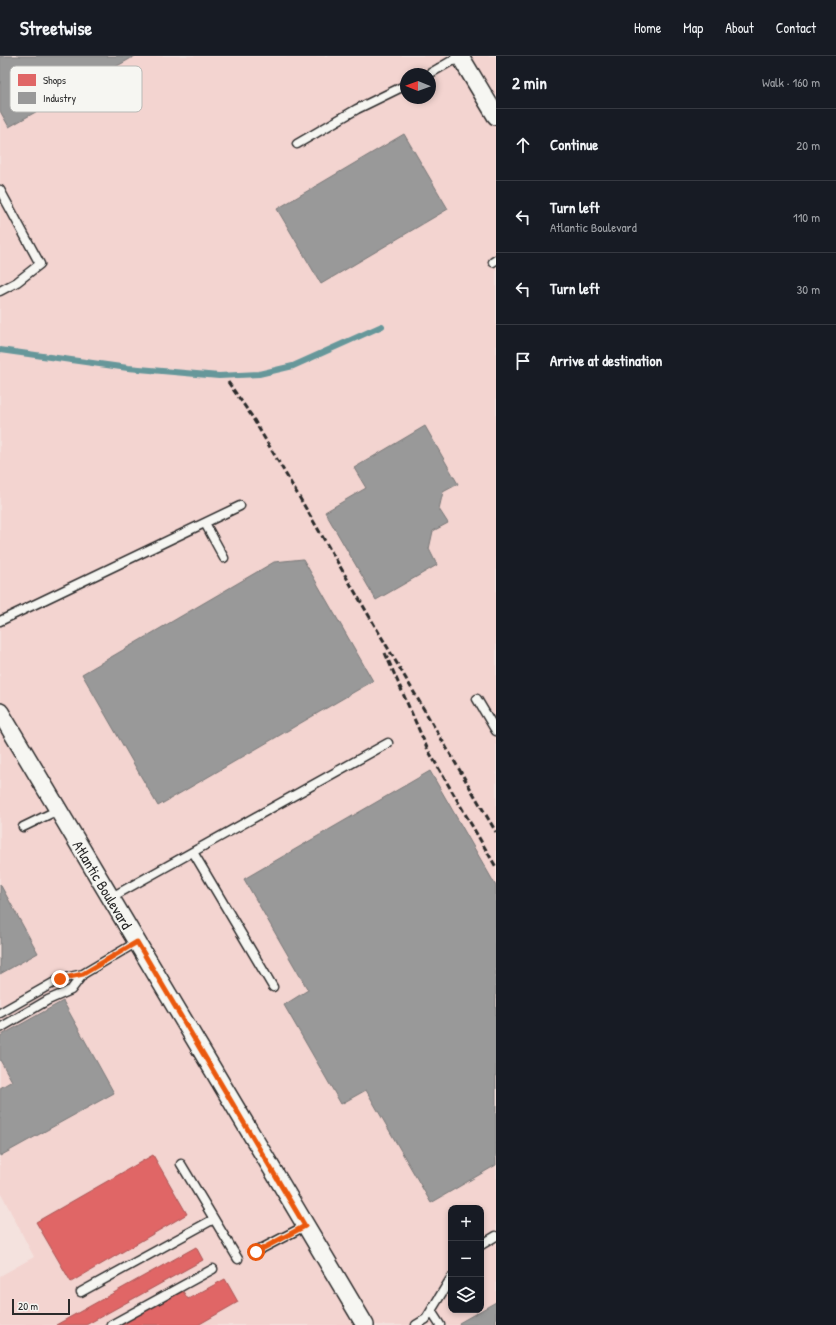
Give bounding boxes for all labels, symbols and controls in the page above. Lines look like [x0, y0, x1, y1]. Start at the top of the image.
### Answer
text: Streetwise [20, 15, 92, 41]
text: Home [634, 18, 661, 37]
text: Map [683, 18, 703, 37]
text: About [725, 18, 754, 37]
text: Contact [776, 18, 816, 37]
legend [10, 66, 142, 112]
north arrow [400, 68, 436, 104]
text: 2 min [512, 71, 547, 94]
text: Shops [43, 73, 66, 87]
text: Walk · 160 m [762, 73, 820, 91]
text: Industry [43, 91, 77, 105]
icon: ahead [512, 134, 534, 156]
text: Continue [550, 134, 598, 155]
text: 20 m [796, 136, 820, 154]
text: Turn left [550, 197, 600, 218]
icon: left [512, 206, 534, 228]
text: 110 m [793, 208, 820, 226]
text: Atlantic Boulevard [550, 218, 637, 236]
icon: left [512, 278, 534, 300]
text: Turn left [550, 278, 600, 299]
text: 30 m [797, 280, 820, 298]
icon: arrive [512, 350, 534, 372]
text: Arrive at destination [550, 350, 662, 371]
street label: Atlantic Boulevard [68, 836, 137, 933]
route end [51, 970, 69, 988]
map controls [448, 1205, 484, 1313]
button: + [448, 1205, 484, 1241]
button: − [448, 1241, 484, 1277]
route start [247, 1243, 265, 1261]
button: layers [448, 1277, 484, 1313]
scale bar [12, 1297, 70, 1316]
text: 20 m [18, 1299, 38, 1313]

